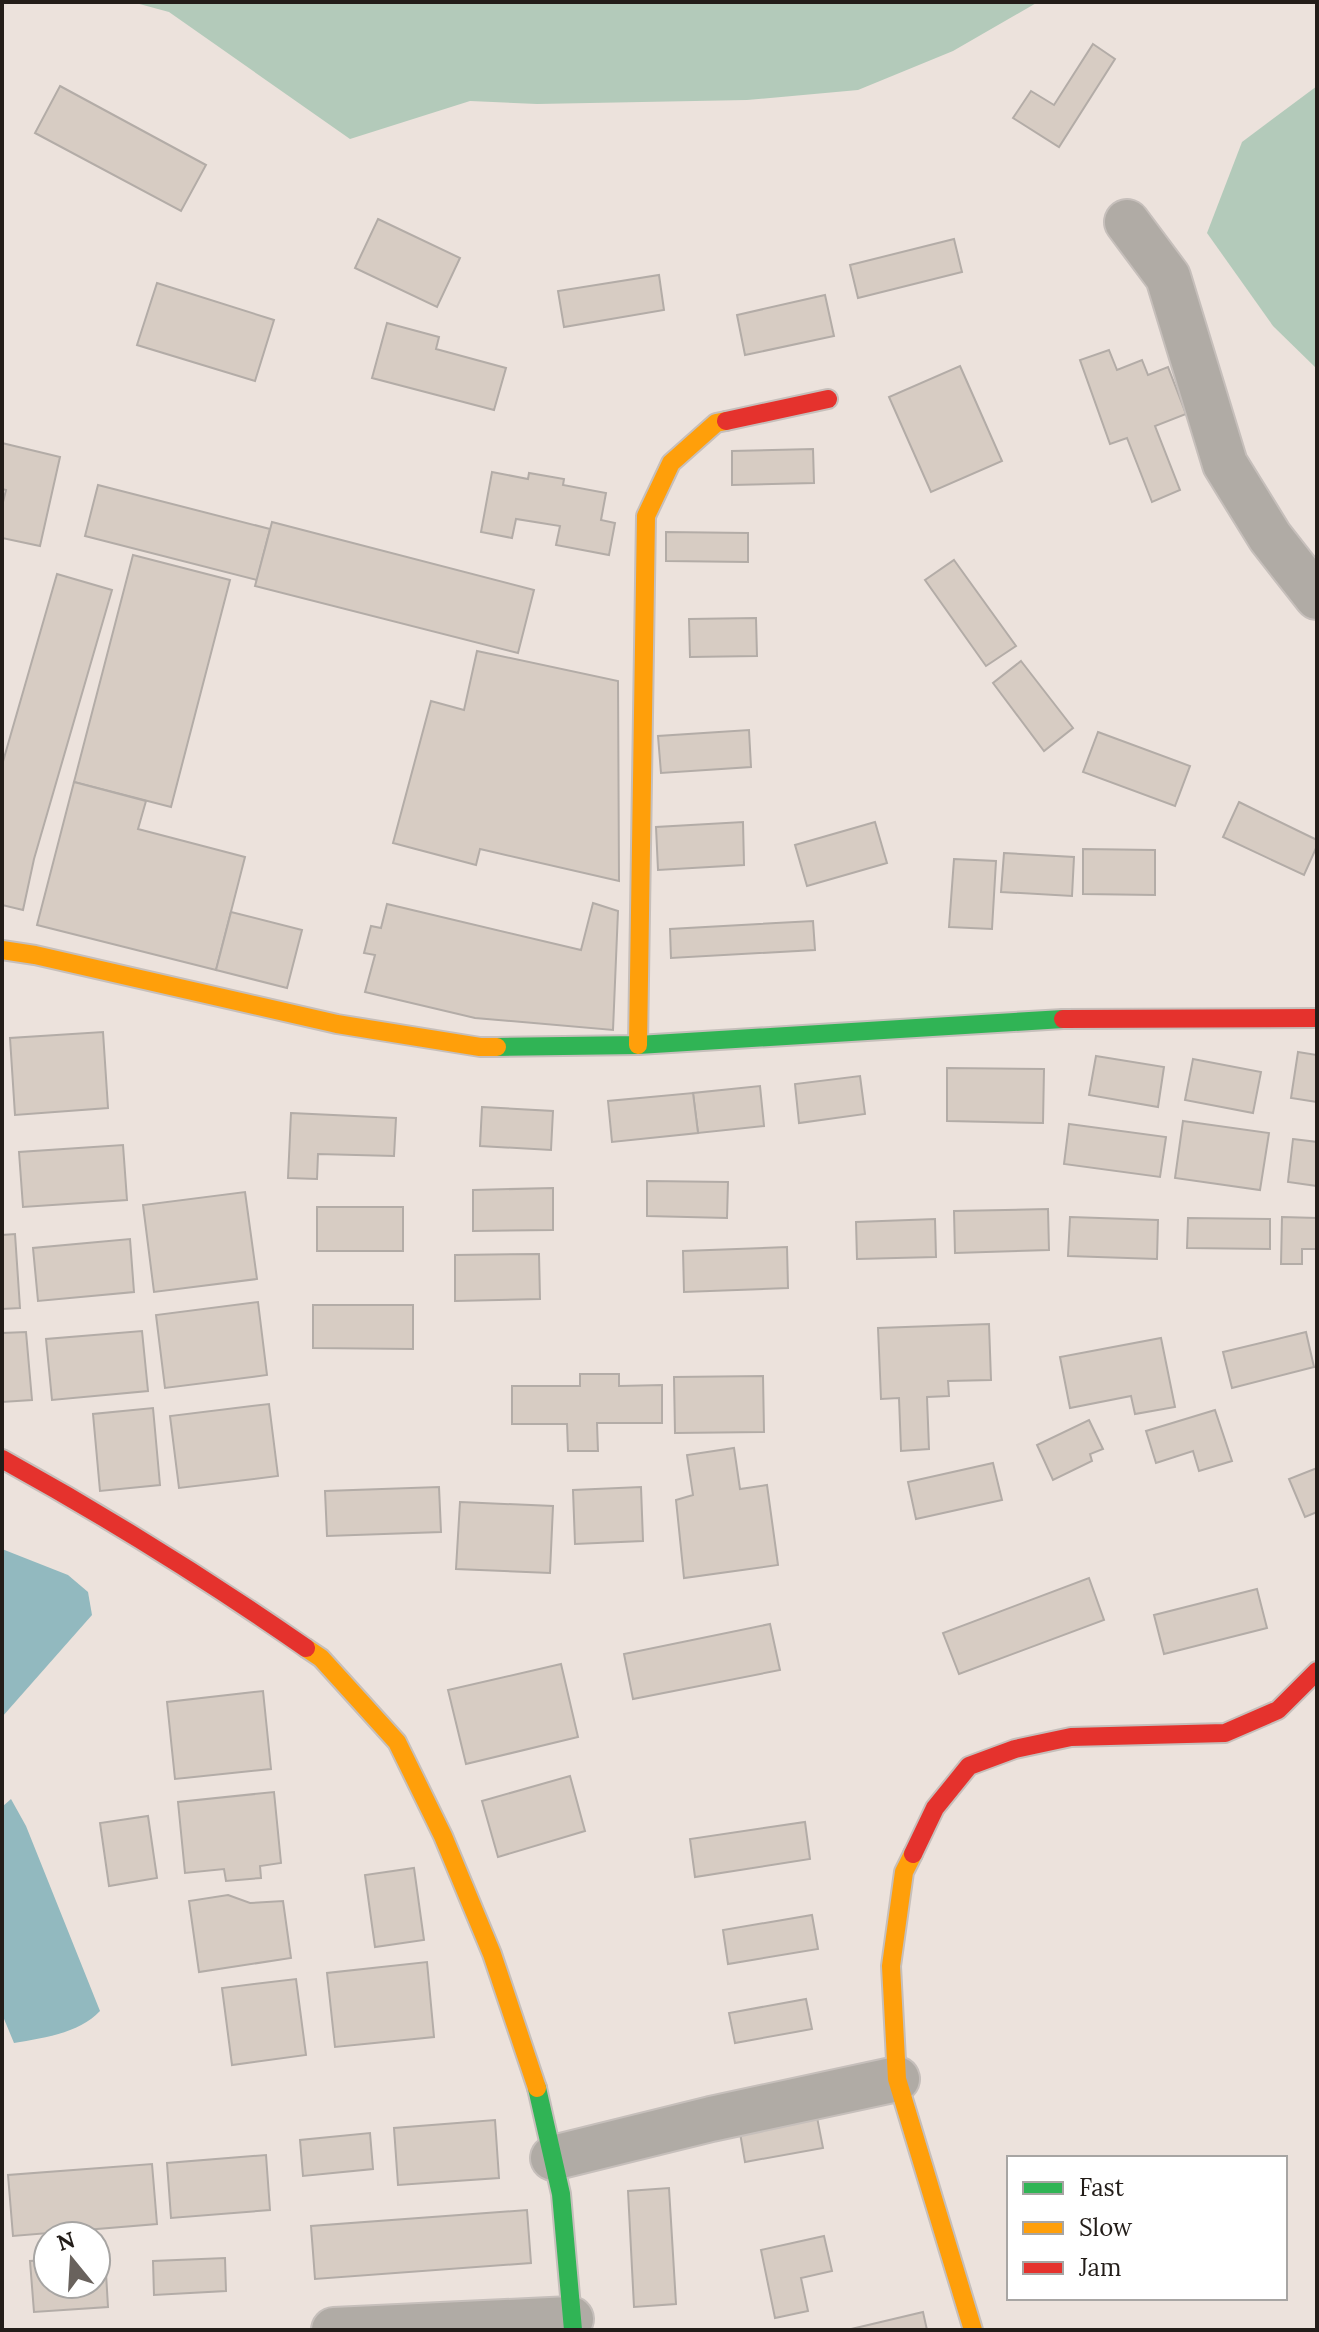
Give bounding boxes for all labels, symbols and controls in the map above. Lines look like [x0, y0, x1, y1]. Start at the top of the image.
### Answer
legend [1007, 2156, 1287, 2300]
text: Fast [1079, 2172, 1125, 2203]
text: Slow [1079, 2212, 1133, 2243]
north arrow [32, 2220, 112, 2300]
text: N [53, 2225, 78, 2257]
text: Jam [1078, 2252, 1121, 2283]

